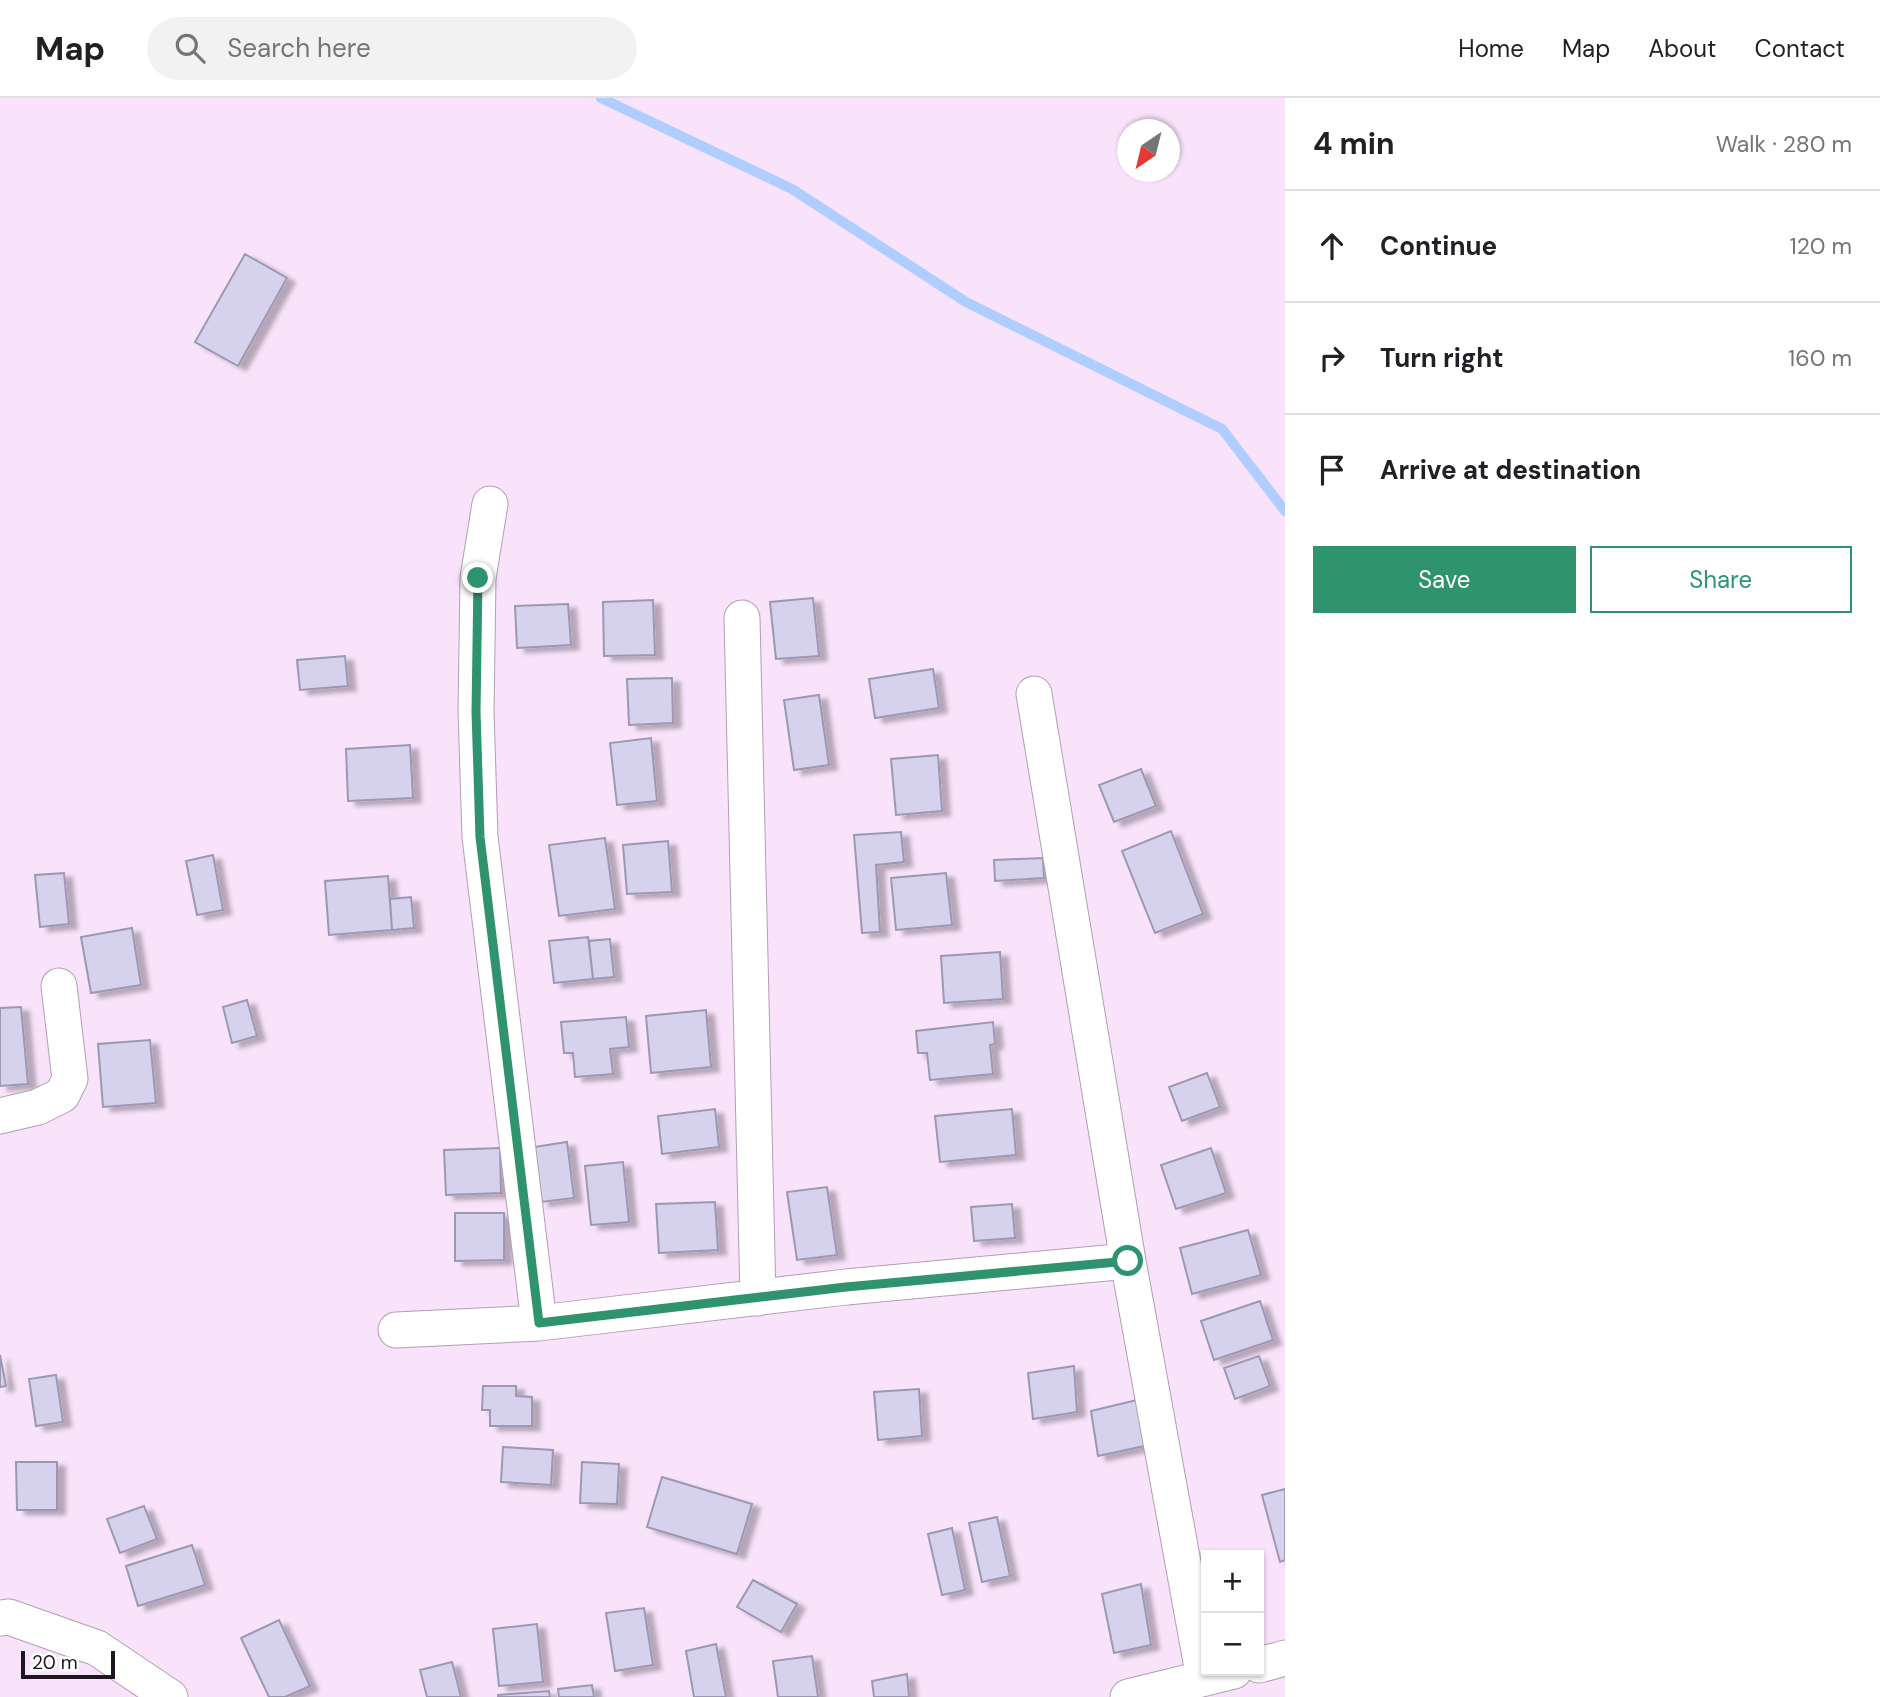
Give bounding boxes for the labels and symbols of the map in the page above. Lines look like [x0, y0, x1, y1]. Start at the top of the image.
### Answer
north arrow [1117, 119, 1180, 182]
route end [462, 562, 493, 593]
route start [1112, 1245, 1143, 1276]
scale bar [21, 1648, 116, 1680]

